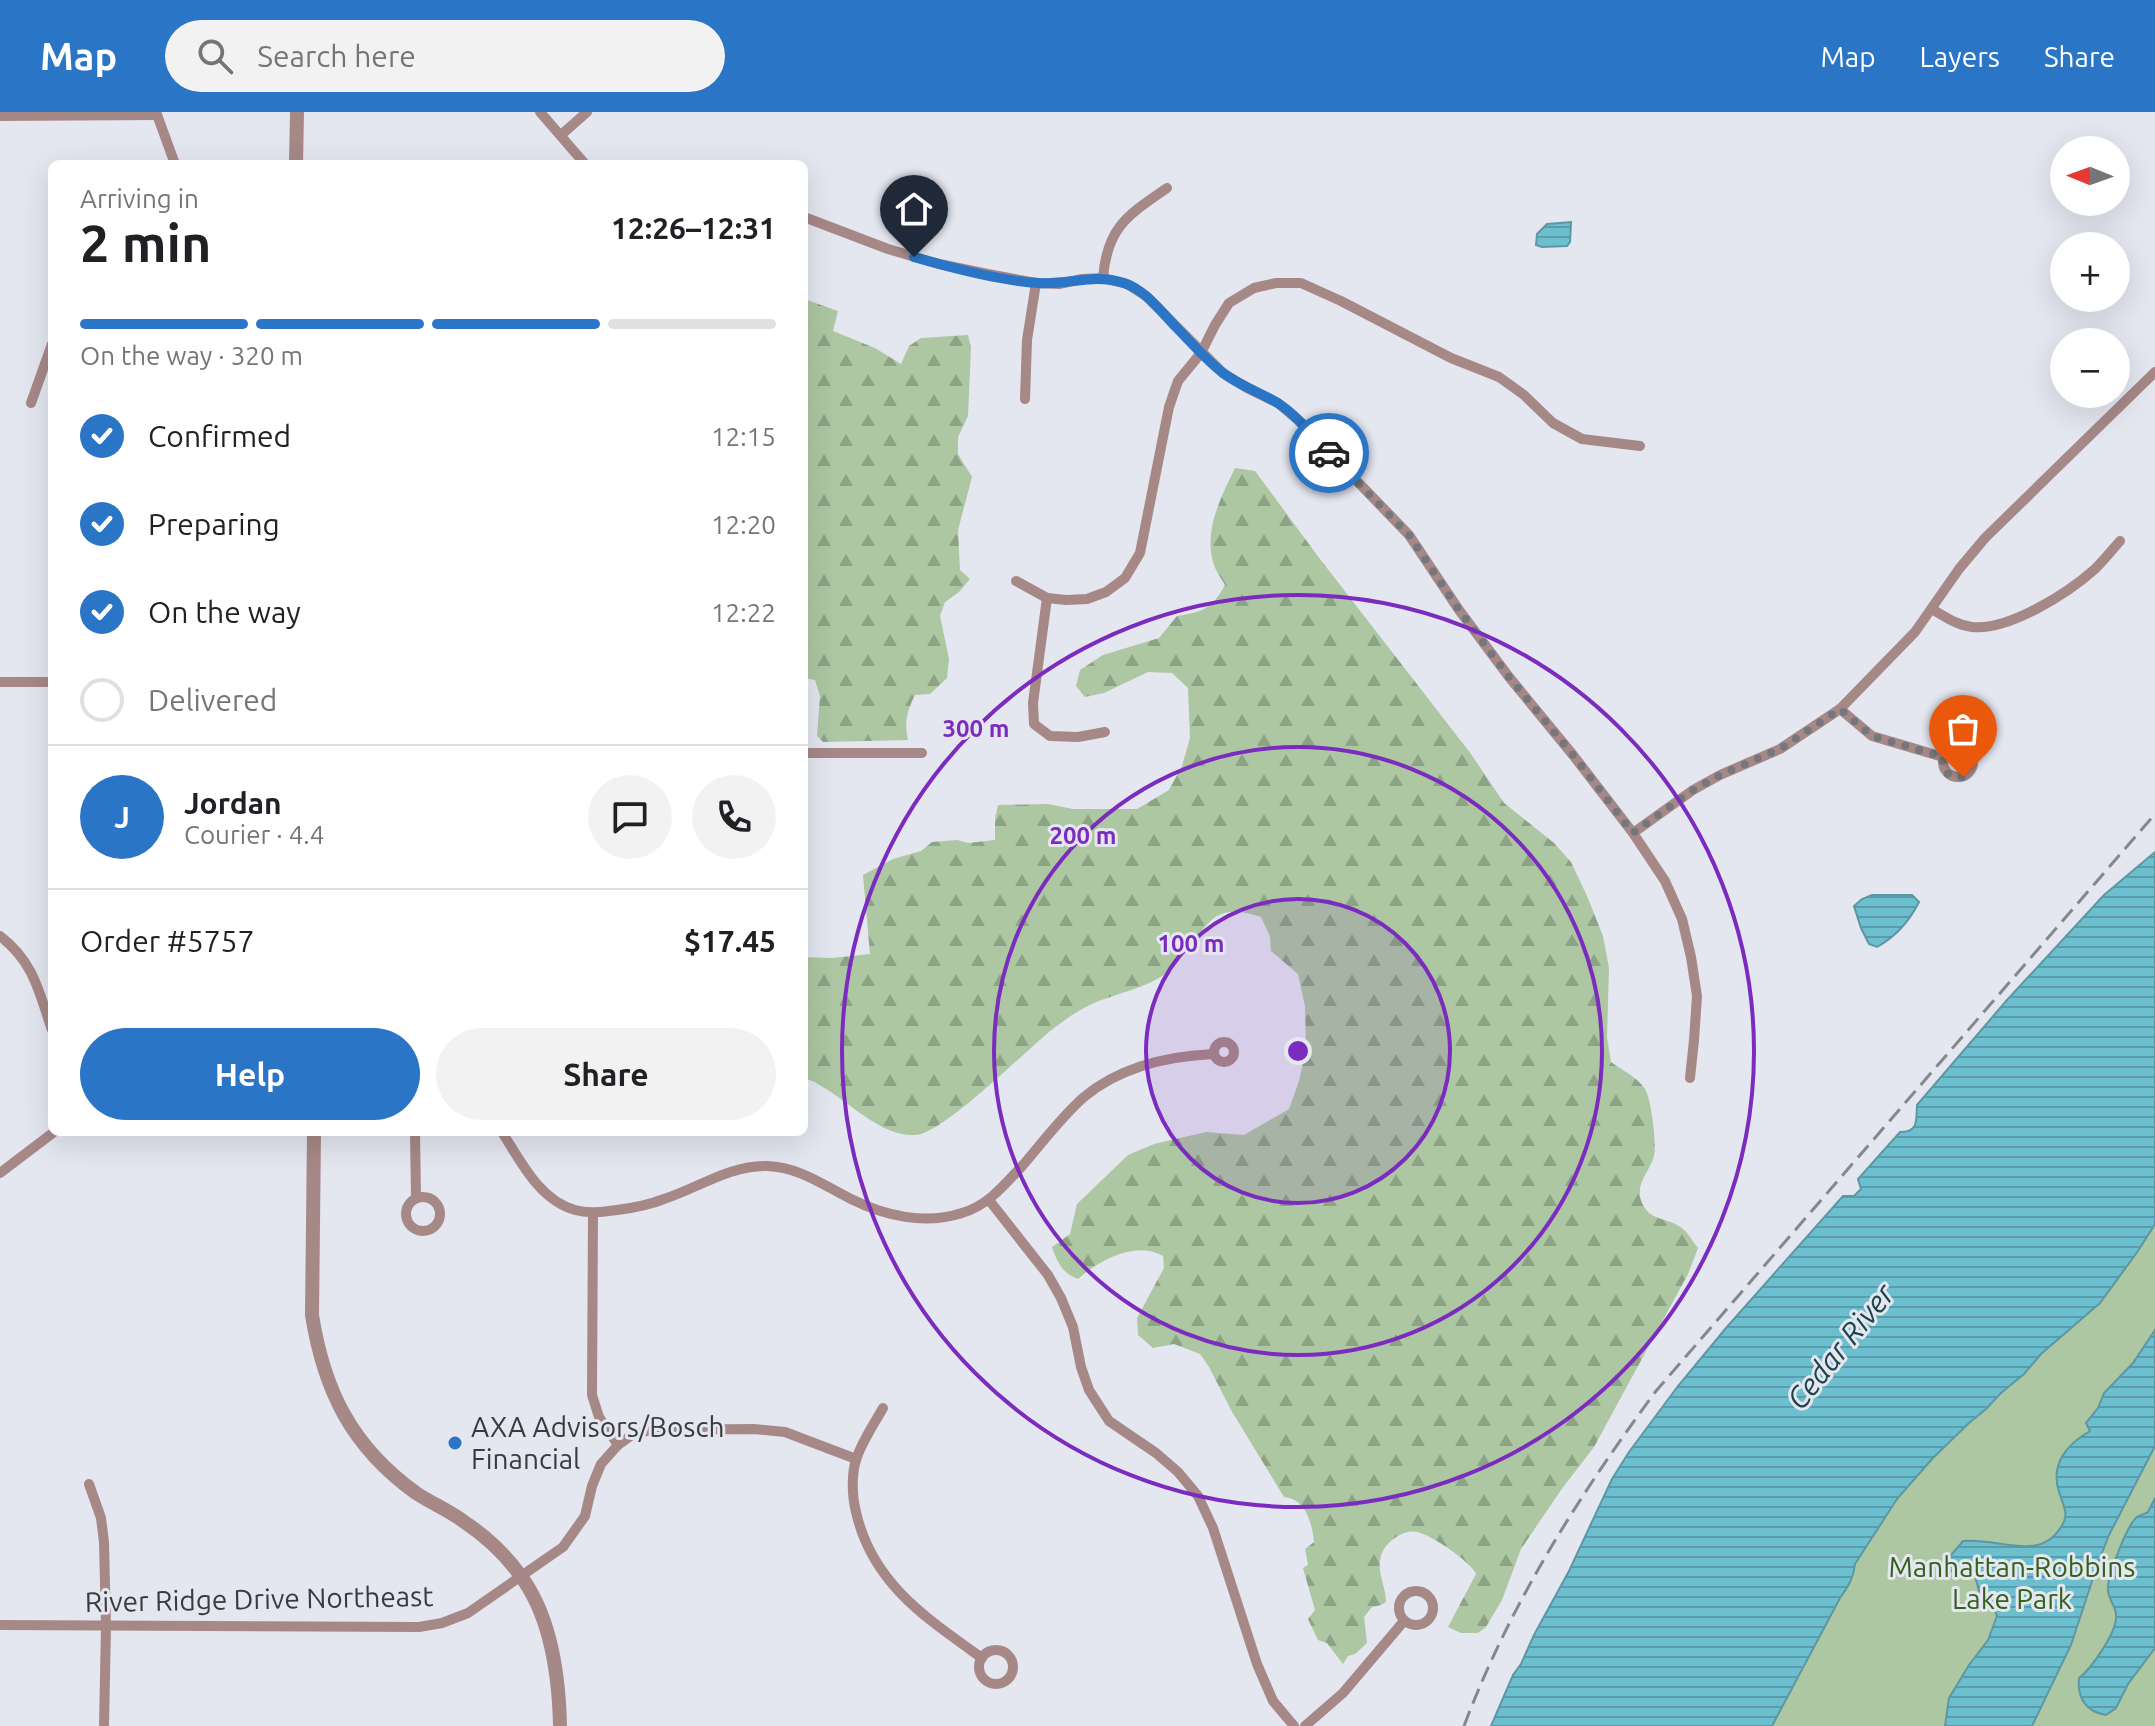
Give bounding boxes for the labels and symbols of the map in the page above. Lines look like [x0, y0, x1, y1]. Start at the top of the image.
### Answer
north arrow [2050, 136, 2130, 216]
pin [880, 175, 948, 257]
courier [1289, 413, 1369, 493]
pin [1929, 695, 1997, 777]
text: 300 m [943, 715, 1009, 742]
text: 200 m [1050, 822, 1116, 849]
text: 100 m [1158, 930, 1224, 957]
centre of rings [1284, 1037, 1312, 1065]
water label: Cedar River [1779, 1276, 1902, 1416]
place label: AXA Advisors/Bosch Financial [471, 1411, 725, 1474]
marker: AXA Advisors/Bosch Financial [446, 1434, 464, 1452]
park label: Manhattan-Robbins Lake Park [1889, 1551, 2136, 1614]
street label: River Ridge Drive Northeast [84, 1580, 434, 1617]

